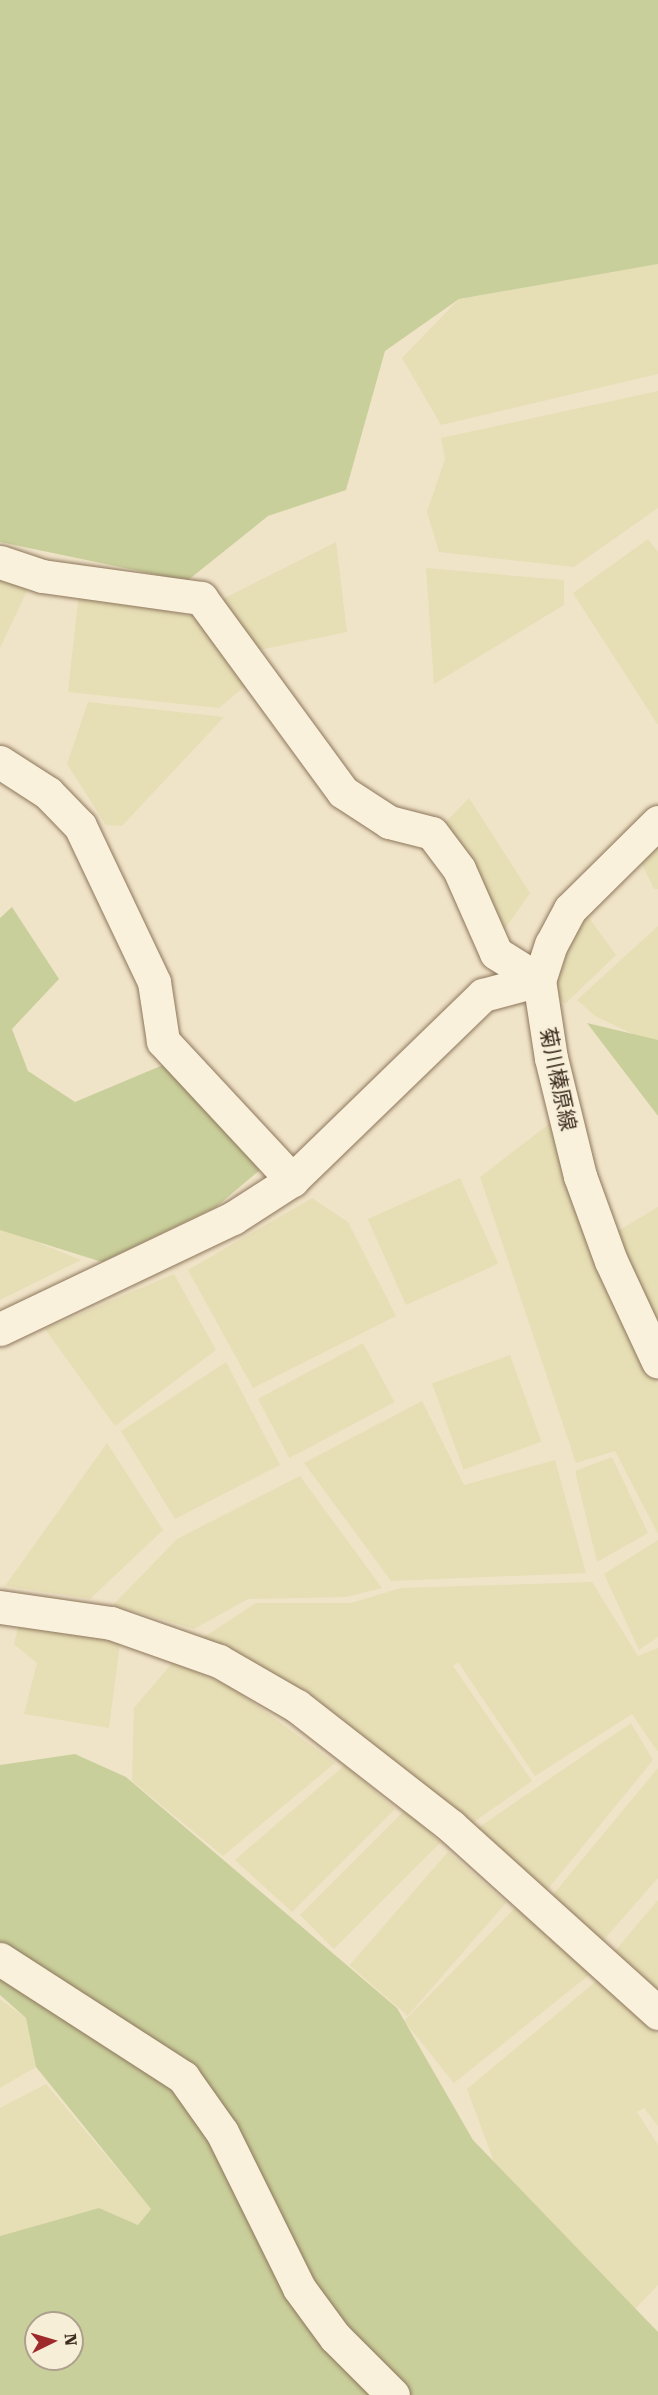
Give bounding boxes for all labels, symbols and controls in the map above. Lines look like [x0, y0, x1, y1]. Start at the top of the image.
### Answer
street label: 菊川榛原線 [535, 1025, 581, 1133]
north arrow [24, 2311, 84, 2371]
text: N [60, 2333, 80, 2347]

